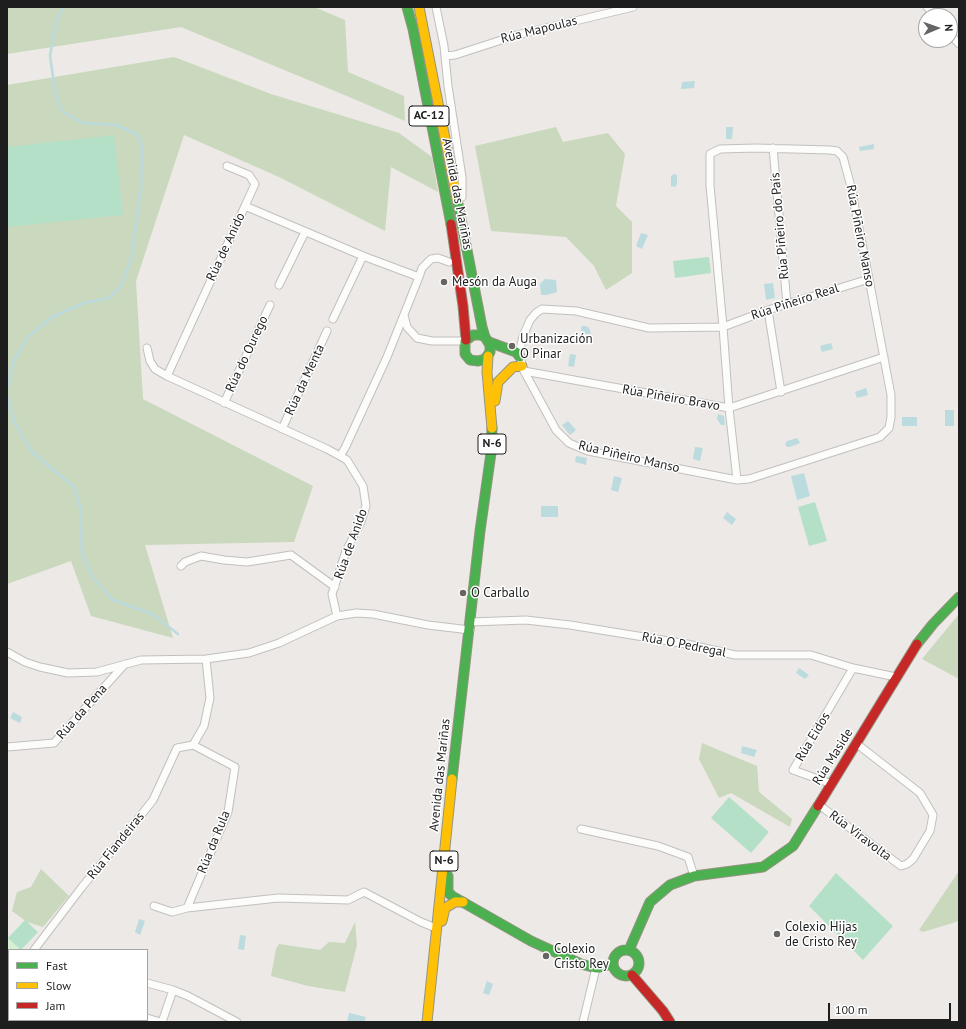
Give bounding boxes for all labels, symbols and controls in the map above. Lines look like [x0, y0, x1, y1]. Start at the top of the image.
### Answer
north arrow [918, 8, 958, 48]
street label: Rúa Mapoulas [499, 13, 579, 47]
text: N [942, 24, 956, 31]
road number: AC-12 [409, 106, 449, 126]
street label: Avenida das Mariñas [439, 137, 475, 251]
street label: Rúa Piñeiro do País [768, 172, 792, 280]
street label: Rúa Piñeiro Manso [842, 184, 878, 288]
street label: Rúa de Anido [203, 210, 249, 284]
place label: Mesón da Auga [452, 274, 537, 290]
marker: Mesón da Auga [439, 277, 449, 287]
street label: Rúa Piñeiro Real [749, 280, 841, 324]
street label: Rúa do Ourego [222, 313, 272, 395]
place label: Urbanización O Pinar [520, 331, 593, 362]
marker: Urbanización O Pinar [507, 341, 517, 351]
street label: Rúa da Menta [282, 342, 328, 418]
street label: Rúa Piñeiro Bravo [621, 382, 721, 414]
road number: N-6 [478, 434, 506, 454]
street label: Rúa Piñeiro Manso [577, 438, 681, 476]
street label: Rúa de Anido [331, 507, 371, 581]
place label: O Carballo [471, 585, 529, 601]
marker: O Carballo [458, 588, 468, 598]
street label: Rúa O Pedregal [641, 629, 727, 661]
street label: Rúa da Pena [53, 681, 111, 743]
street label: Rúa Eidos [792, 710, 834, 764]
street label: Avenida das Mariñas [426, 718, 454, 832]
street label: Rúa Maside [809, 726, 857, 788]
street label: Rúa da Rula [194, 808, 234, 876]
street label: Rúa Viravolta [826, 808, 894, 864]
street label: Rúa Fiandeiras [84, 809, 148, 883]
road number: N-6 [430, 851, 458, 871]
place label: Colexio Hijas de Cristo Rey [785, 919, 857, 950]
marker: Colexio Hijas de Cristo Rey [772, 929, 782, 939]
place label: Colexio Cristo Rey [554, 941, 609, 972]
legend [8, 949, 148, 1021]
marker: Colexio Cristo Rey [541, 951, 551, 961]
text: Fast [46, 958, 67, 973]
text: Slow [46, 978, 71, 993]
scale bar [830, 995, 953, 1021]
text: Jam [46, 998, 65, 1013]
text: 100 m [835, 1002, 868, 1017]

